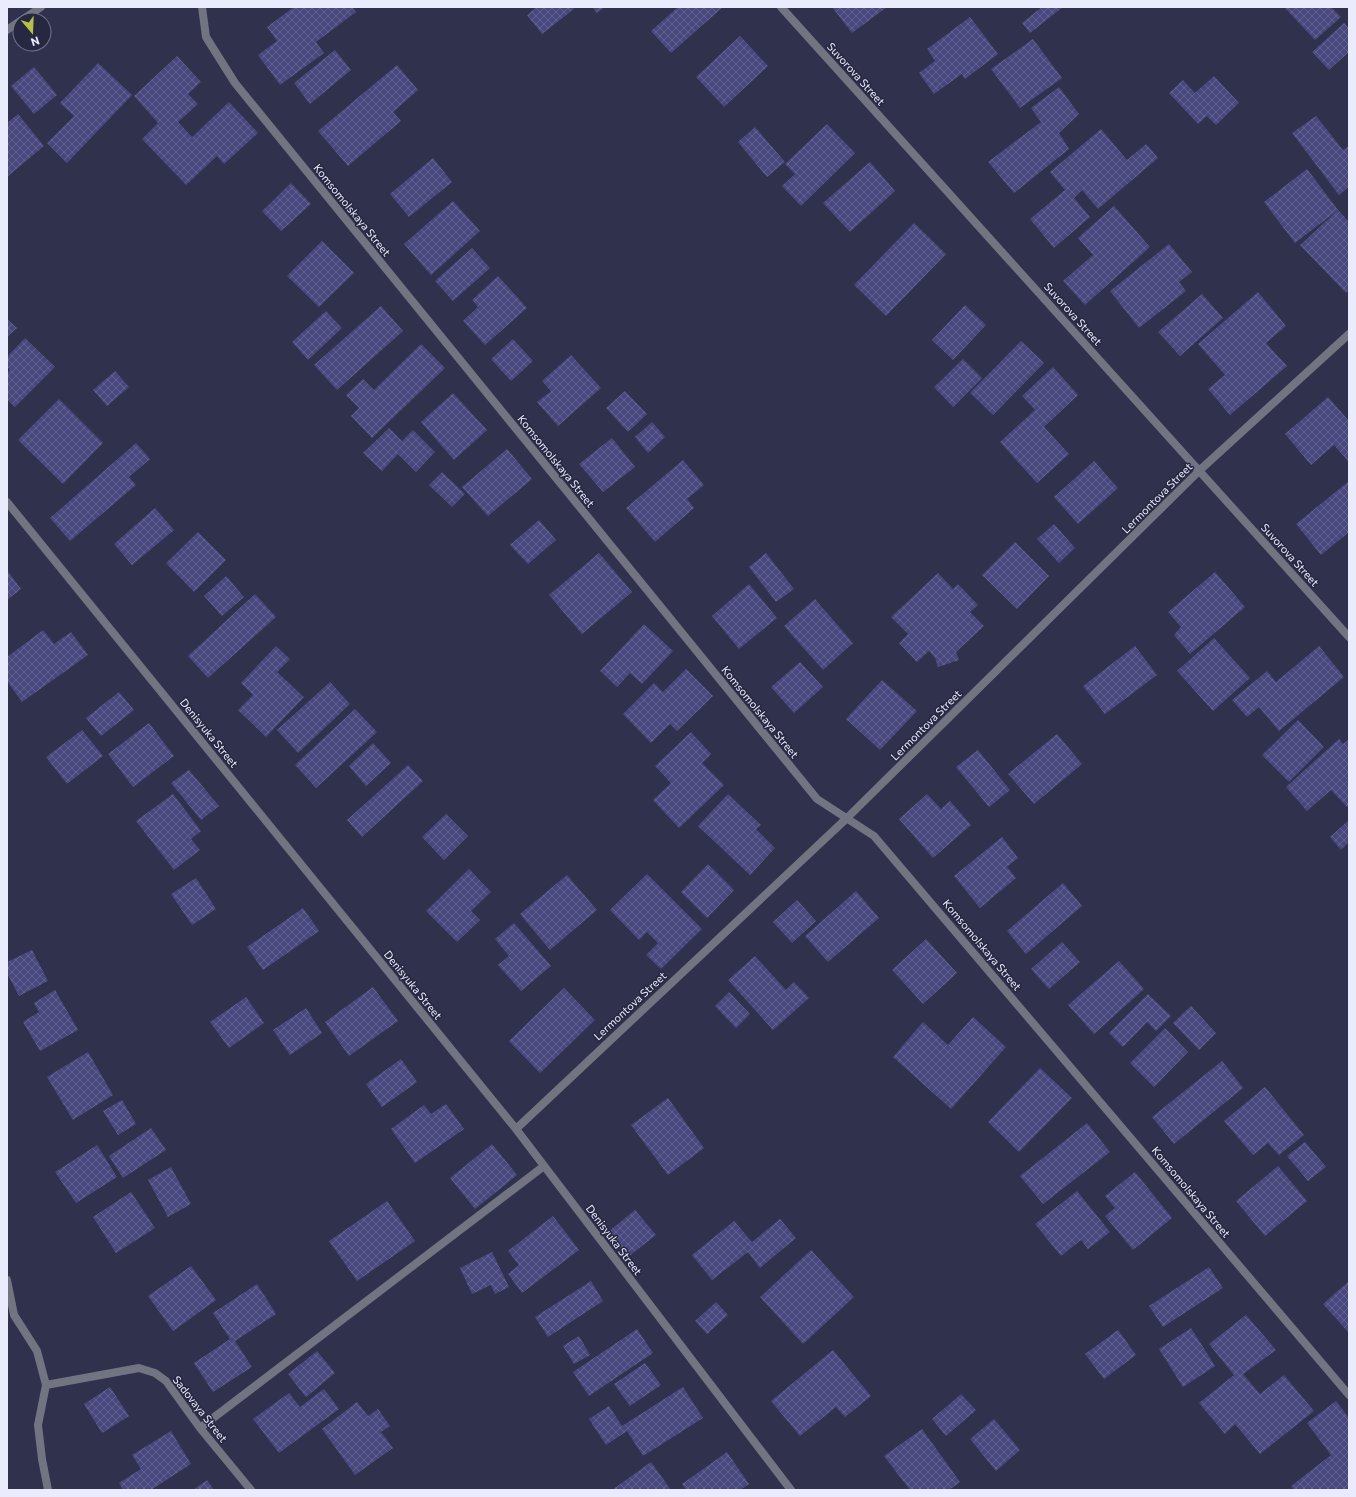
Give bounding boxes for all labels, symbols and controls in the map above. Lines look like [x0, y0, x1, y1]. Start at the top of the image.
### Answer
north arrow [12, 12, 52, 52]
text: N [29, 34, 41, 49]
street label: Suvorova Street [825, 40, 888, 108]
street label: Komsomolskaya Street [311, 161, 394, 259]
street label: Suvorova Street [1042, 280, 1105, 348]
street label: Komsomolskaya Street [515, 412, 598, 510]
street label: Lermontova Street [1119, 459, 1195, 536]
street label: Suvorova Street [1259, 521, 1322, 589]
street label: Komsomolskaya Street [719, 663, 802, 761]
street label: Lermontova Street [888, 686, 964, 763]
street label: Denisyuka Street [178, 696, 241, 770]
street label: Komsomolskaya Street [940, 897, 1025, 993]
street label: Denisyuka Street [382, 948, 445, 1022]
street label: Lermontova Street [591, 968, 669, 1043]
street label: Komsomolskaya Street [1149, 1144, 1234, 1240]
street label: Denisyuka Street [584, 1202, 645, 1278]
street label: Sadovaya Street [170, 1373, 231, 1445]

